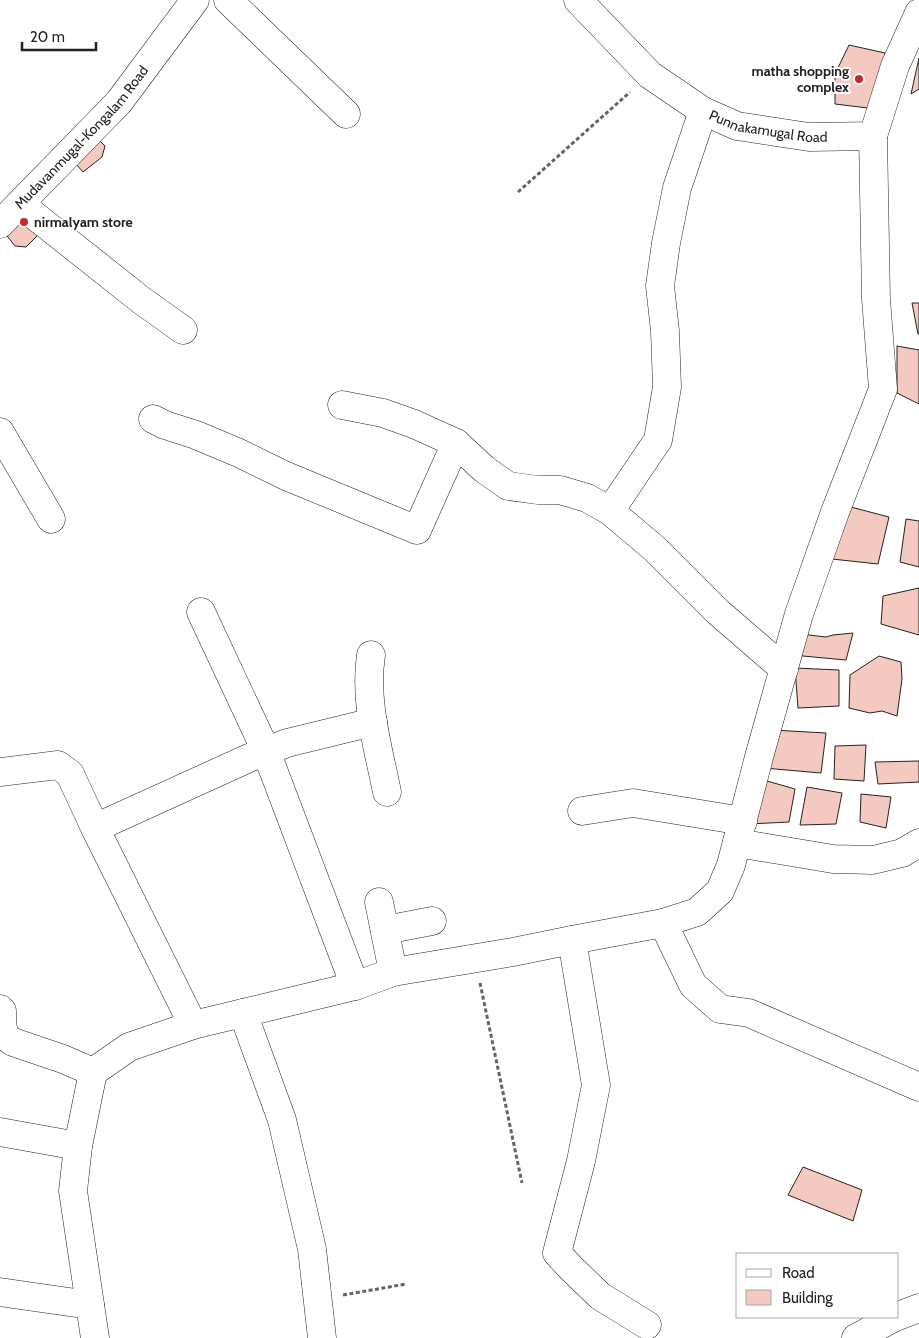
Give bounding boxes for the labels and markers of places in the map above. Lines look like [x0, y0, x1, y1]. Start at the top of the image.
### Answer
place label: matha shopping complex [752, 62, 849, 96]
marker: matha shopping complex [853, 73, 865, 85]
place label: nirmalyam store [34, 213, 133, 231]
marker: nirmalyam store [18, 216, 30, 228]

